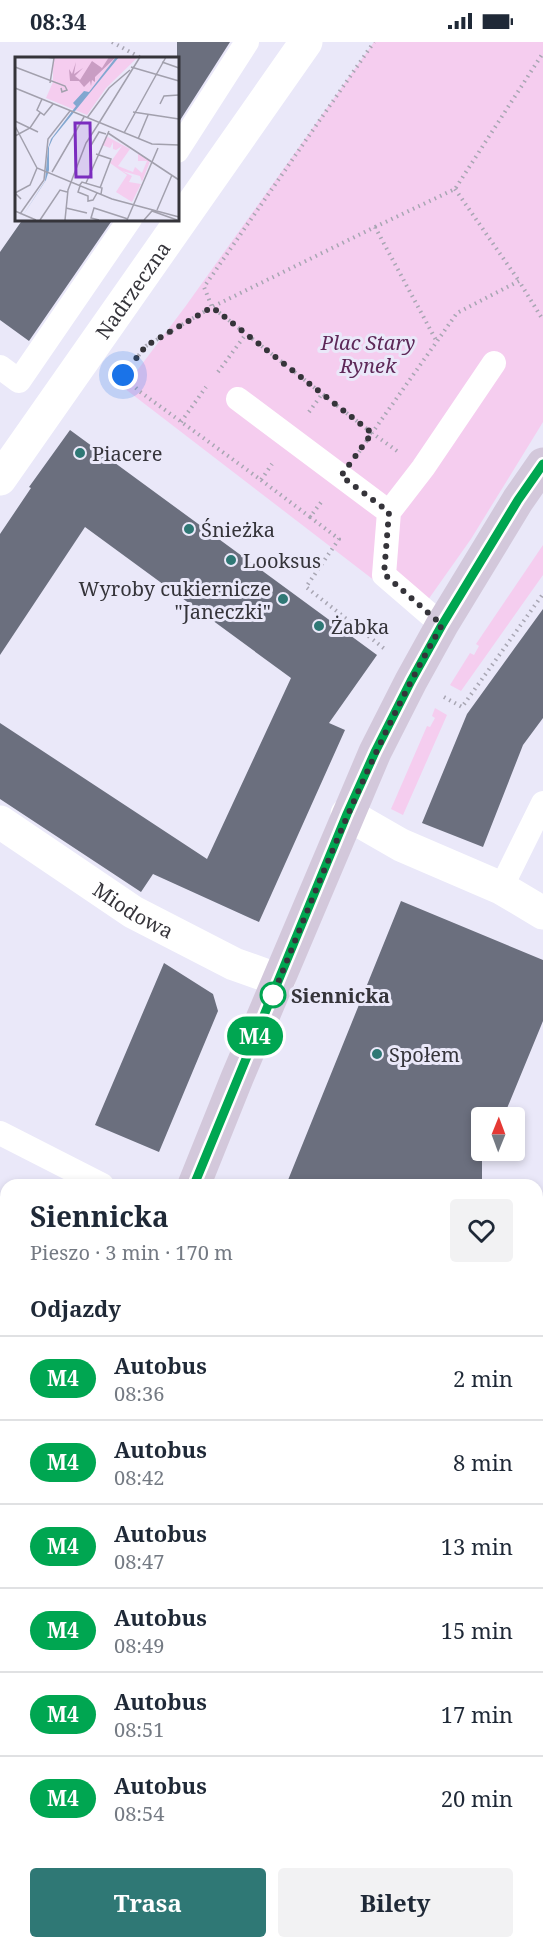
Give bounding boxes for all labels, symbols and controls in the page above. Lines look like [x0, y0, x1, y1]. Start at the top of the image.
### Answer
text: 08:34 [30, 6, 86, 36]
inset map [15, 57, 178, 220]
street label: Nadrzeczna [89, 236, 176, 344]
park label: Plac Stary Rynek [320, 329, 415, 379]
your location [108, 360, 138, 390]
place label: Piacere [92, 440, 162, 467]
marker: Piacere [73, 446, 87, 460]
place label: Śnieżka [201, 516, 275, 543]
marker: Śnieżka [182, 522, 196, 536]
place label: Looksus [243, 547, 321, 574]
marker: Looksus [224, 553, 238, 567]
place label: Wyroby cukiernicze "Janeczki" [79, 575, 271, 625]
marker: Wyroby cukiernicze "Janeczki" [276, 592, 290, 606]
place label: Żabka [331, 613, 389, 640]
marker: Żabka [312, 619, 326, 633]
street label: Miodowa [88, 876, 178, 944]
marker: Siennicka [260, 982, 286, 1008]
place label: Siennicka [291, 982, 390, 1009]
line badge: M4 [228, 1016, 282, 1056]
text: M4 [239, 1022, 271, 1050]
place label: Społem [389, 1041, 460, 1068]
marker: Społem [370, 1047, 384, 1061]
north arrow [471, 1107, 525, 1161]
map controls [471, 1107, 525, 1161]
text: Siennicka [30, 1197, 169, 1235]
button: heart [450, 1199, 513, 1262]
text: Pieszo · 3 min · 170 m [30, 1239, 233, 1266]
text: Odjazdy [30, 1293, 121, 1323]
text: Autobus [114, 1350, 207, 1380]
text: 2 min [453, 1363, 513, 1393]
text: M4 [47, 1364, 79, 1392]
text: 08:36 [114, 1380, 164, 1407]
text: Autobus [114, 1434, 207, 1464]
text: 8 min [453, 1447, 513, 1477]
text: M4 [47, 1448, 79, 1476]
text: 08:42 [114, 1464, 164, 1491]
text: Autobus [114, 1518, 207, 1548]
text: 13 min [441, 1531, 513, 1561]
text: M4 [47, 1532, 79, 1560]
text: 08:47 [114, 1548, 164, 1575]
text: Autobus [114, 1602, 207, 1632]
text: 15 min [441, 1615, 513, 1645]
text: M4 [47, 1616, 79, 1644]
text: 08:49 [114, 1632, 164, 1659]
text: Autobus [114, 1686, 207, 1716]
text: 17 min [441, 1699, 513, 1729]
text: M4 [47, 1700, 79, 1728]
text: 08:51 [114, 1716, 164, 1743]
text: Autobus [114, 1770, 207, 1800]
text: 20 min [441, 1783, 513, 1813]
text: M4 [47, 1784, 79, 1812]
text: 08:54 [114, 1800, 164, 1827]
button: Trasa [30, 1868, 266, 1937]
button: Bilety [278, 1868, 513, 1937]

